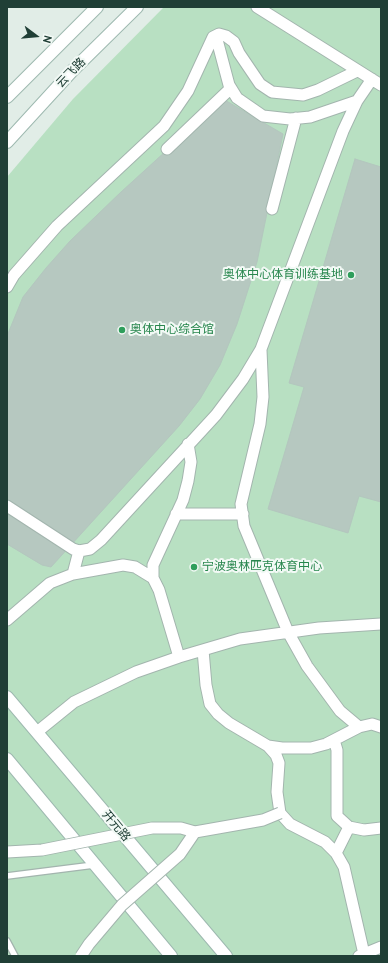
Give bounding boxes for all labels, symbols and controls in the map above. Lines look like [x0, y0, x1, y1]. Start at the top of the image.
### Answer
north arrow [16, 16, 56, 56]
text: N [40, 34, 55, 45]
street label: 云飞路 [53, 55, 89, 91]
place label: 奥体中心体育训练基地 [223, 268, 343, 282]
marker: 奥体中心体育训练基地 [346, 270, 356, 280]
place label: 奥体中心综合馆 [130, 323, 214, 337]
marker: 奥体中心综合馆 [117, 325, 127, 335]
place label: 宁波奥林匹克体育中心 [202, 560, 322, 574]
marker: 宁波奥林匹克体育中心 [189, 562, 199, 572]
street label: 开元路 [99, 808, 133, 844]

